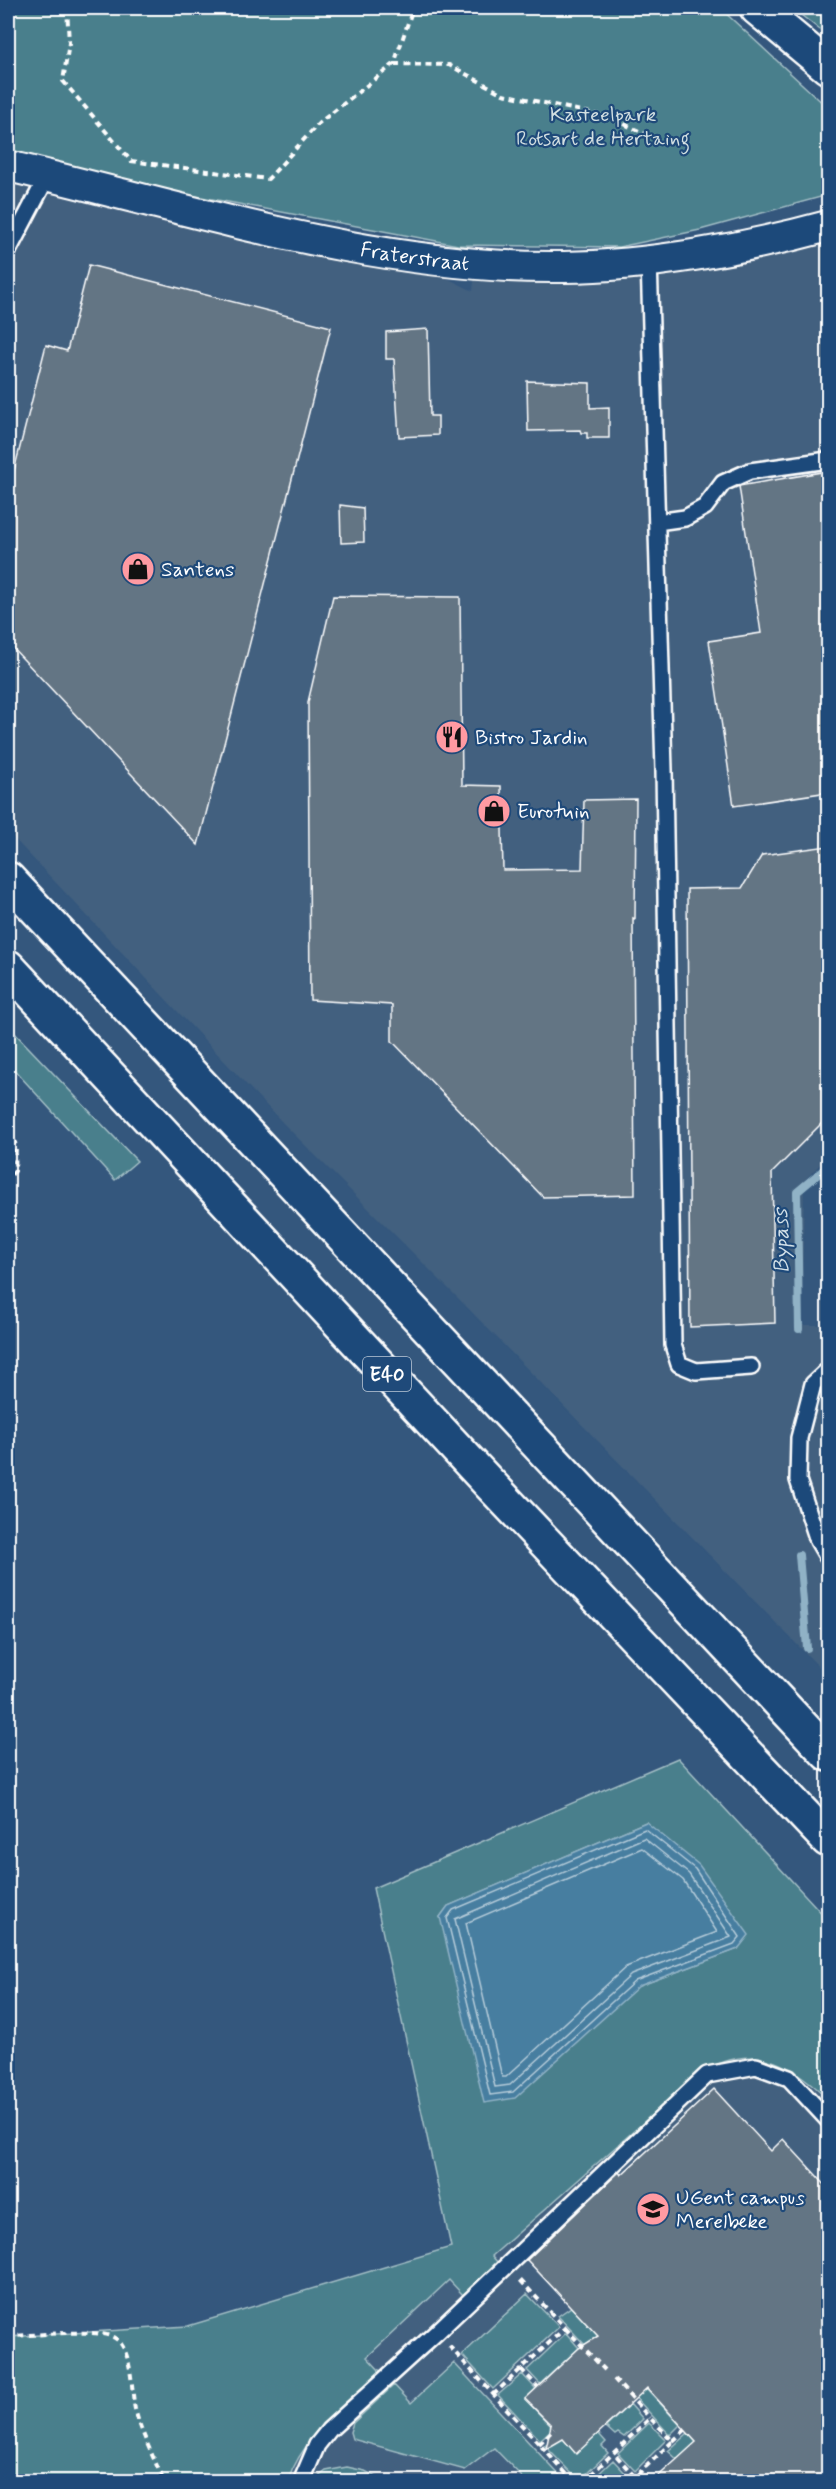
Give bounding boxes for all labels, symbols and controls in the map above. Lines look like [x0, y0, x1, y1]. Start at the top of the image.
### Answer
park label: Kasteelpark Rotsart de Hertaing [516, 101, 690, 155]
street label: Fraterstraat [358, 236, 470, 278]
shop icon: Santens [120, 551, 156, 587]
place label: Santens [161, 556, 234, 584]
restaurant icon: Bistro Jardin [434, 719, 470, 755]
place label: Bistro Jardin [475, 724, 588, 752]
shop icon: Eurotuin [476, 793, 512, 829]
place label: Eurotuin [517, 798, 590, 826]
water label: Bypass [767, 1206, 797, 1274]
road number: E40 [363, 1357, 411, 1391]
place label: UGent campus Merelbeke [676, 2184, 805, 2236]
school or university icon: UGent campus Merelbeke [635, 2191, 671, 2227]

